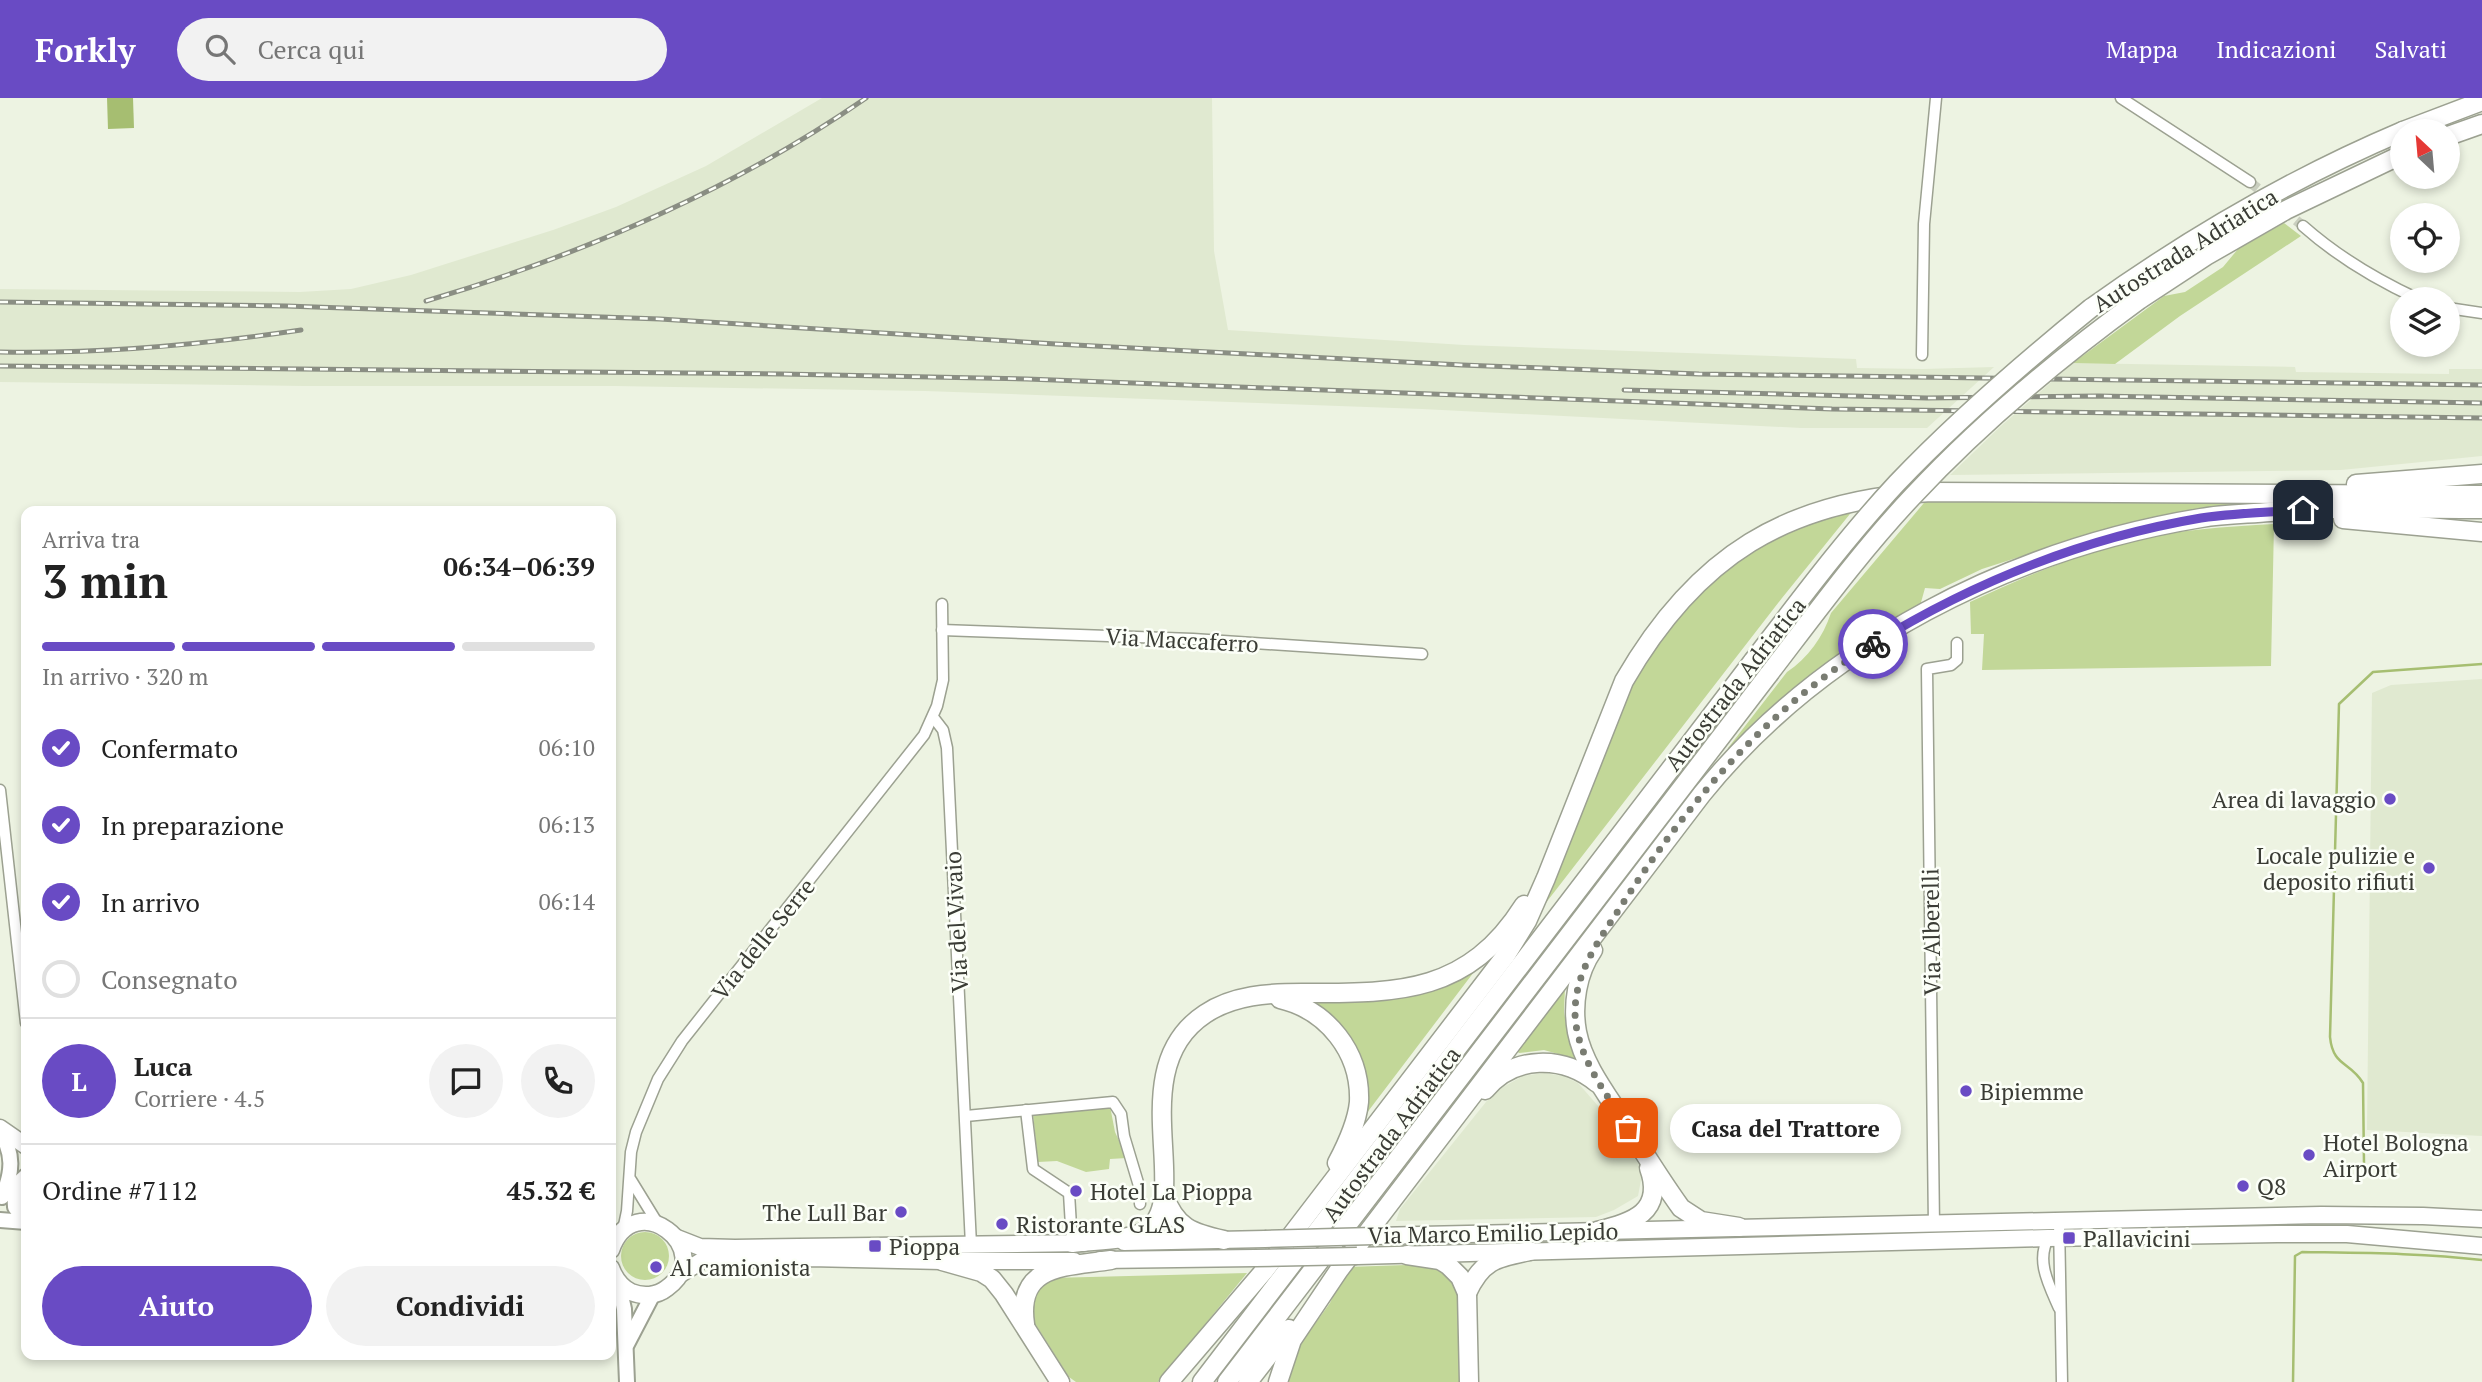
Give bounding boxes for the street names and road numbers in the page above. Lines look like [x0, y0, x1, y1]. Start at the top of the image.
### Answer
street label: Autostrada Adriatica [2087, 180, 2284, 319]
street label: Autostrada Adriatica [1657, 591, 1813, 777]
street label: Via Maccaferro [1105, 621, 1259, 659]
street label: Via del Vivaio [937, 850, 975, 994]
street label: Via Alberelli [1914, 868, 1948, 996]
street label: Via delle Serre [704, 872, 822, 1006]
street label: Autostrada Adriatica [1315, 1040, 1467, 1228]
street label: Via Marco Emilio Lepido [1367, 1215, 1619, 1251]

